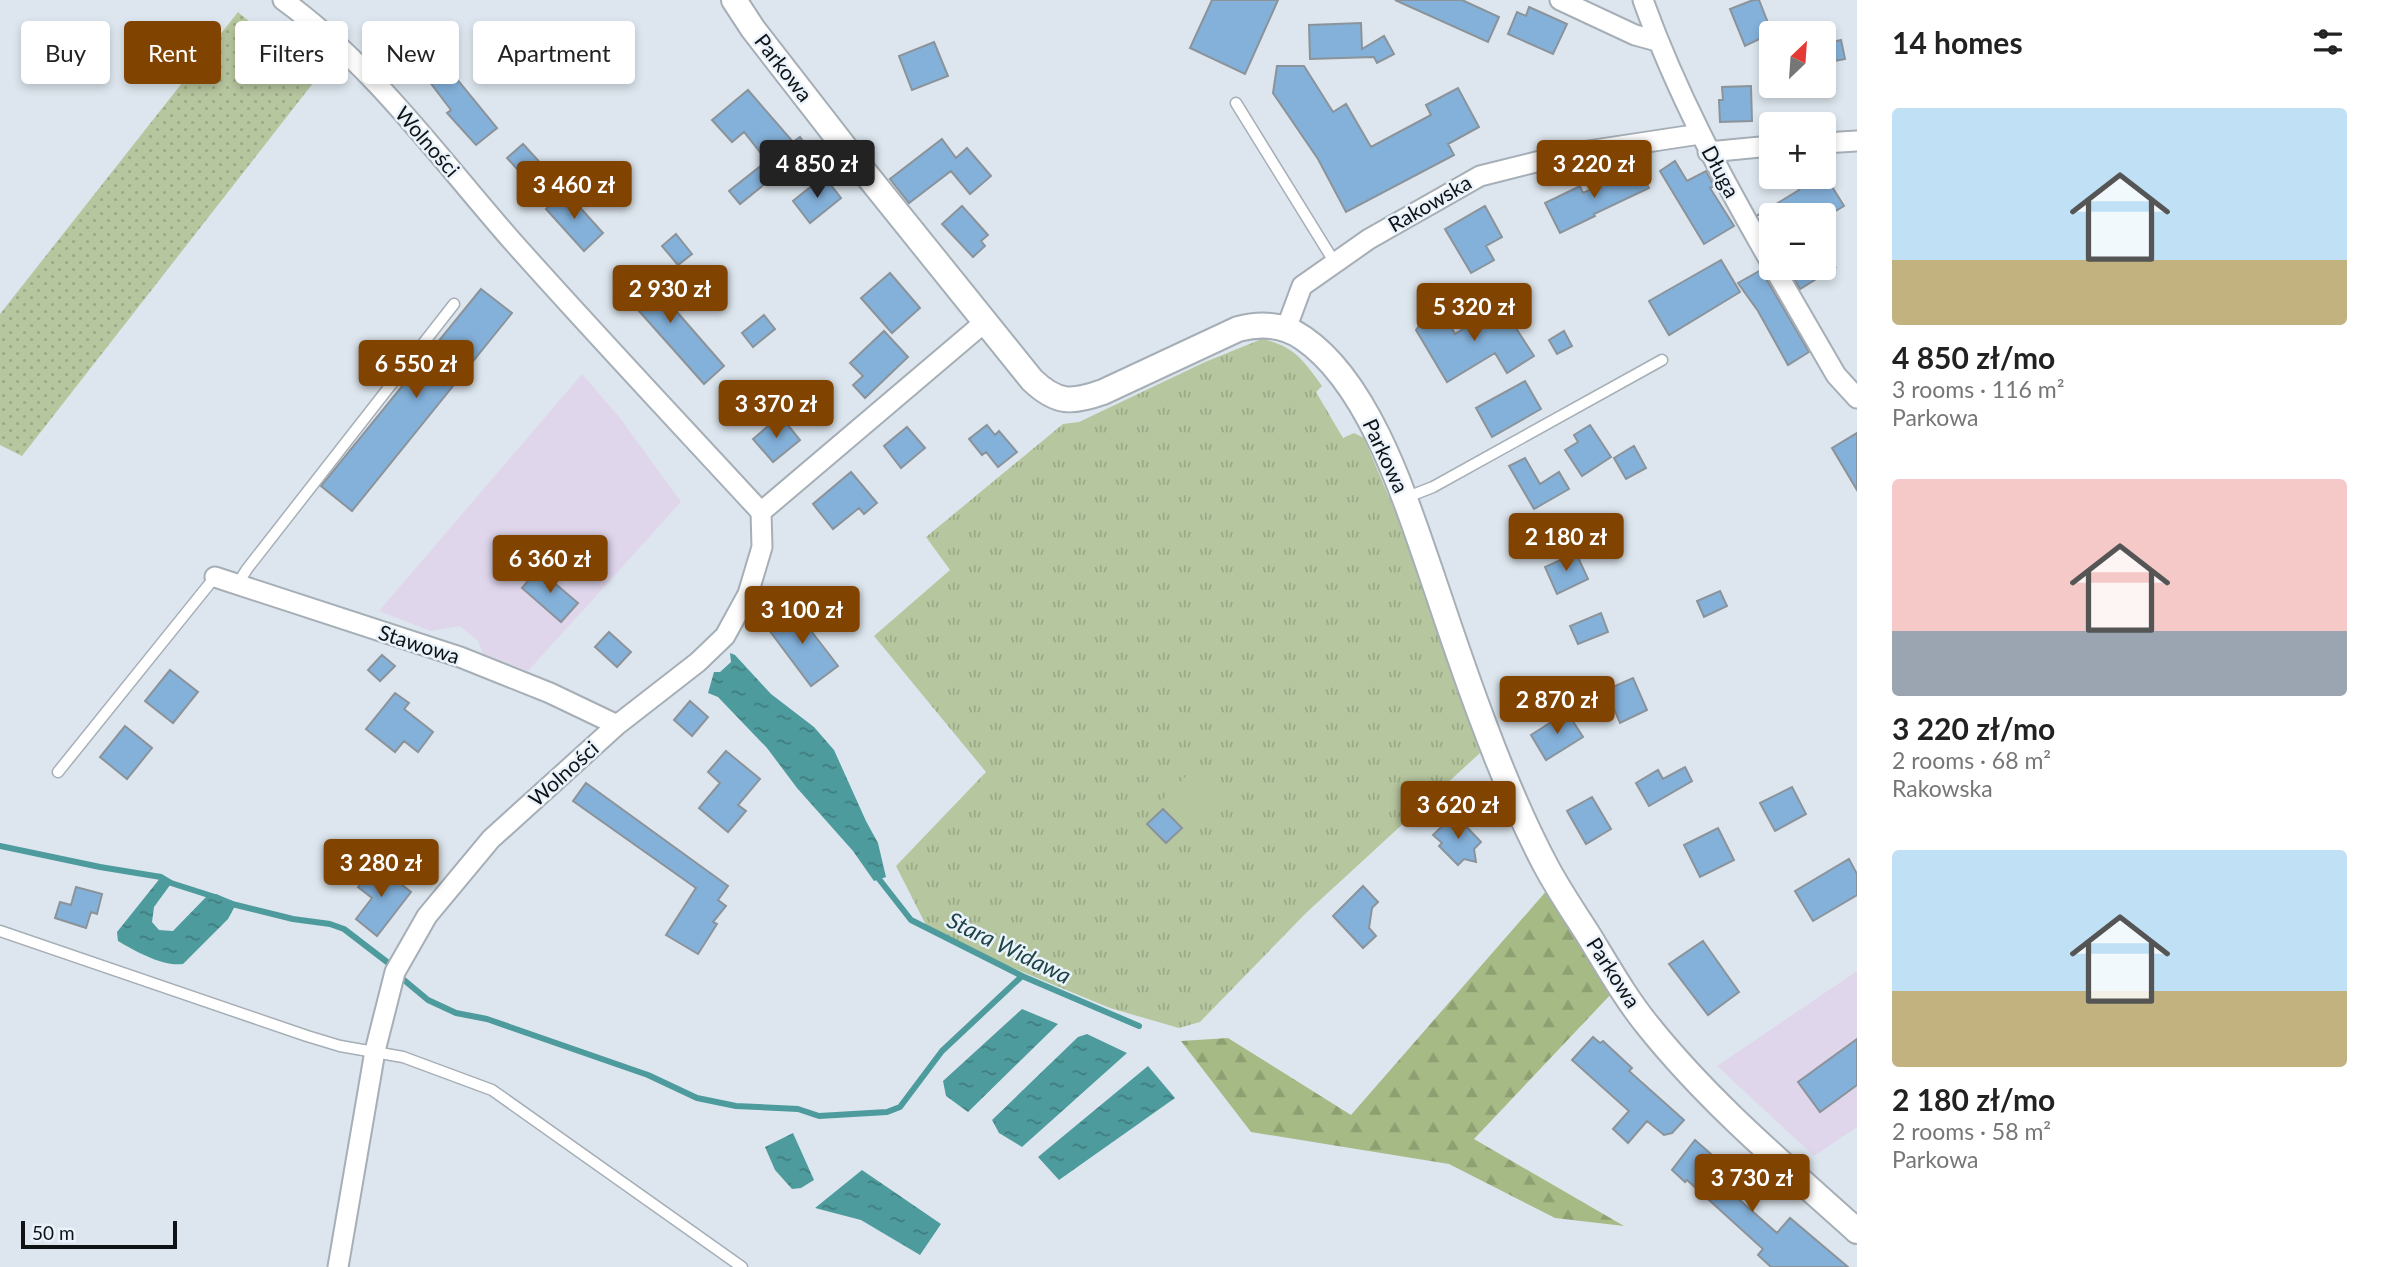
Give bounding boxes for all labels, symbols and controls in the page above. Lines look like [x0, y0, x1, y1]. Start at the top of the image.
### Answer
chip: Buy [21, 21, 110, 84]
chip: Rent [124, 21, 221, 84]
chip: Filters [235, 21, 348, 84]
chip: New [362, 21, 459, 84]
chip: Apartment [473, 21, 635, 84]
north arrow [1759, 21, 1836, 98]
map controls [1759, 21, 1836, 280]
icon: filters [2309, 23, 2347, 61]
text: 14 homes [1892, 24, 2023, 60]
street label: Parkowa [750, 28, 818, 106]
street label: Wolności [391, 101, 466, 181]
button: + [1759, 112, 1836, 189]
pin: 4 850 zł [745, 140, 889, 200]
pin: 3 220 zł [1522, 140, 1666, 200]
street label: Długa [1697, 141, 1745, 202]
text: 4 850 zł [776, 149, 858, 177]
text: 3 220 zł [1553, 149, 1635, 177]
icon: home [2057, 154, 2183, 280]
pin: 3 460 zł [502, 162, 646, 221]
street label: Rakowska [1383, 169, 1475, 236]
text: 3 460 zł [533, 170, 615, 198]
button: − [1759, 203, 1836, 280]
pin: 2 930 zł [598, 266, 742, 325]
text: 2 930 zł [629, 274, 711, 302]
pin: 5 320 zł [1402, 284, 1546, 343]
text: 5 320 zł [1433, 292, 1515, 320]
text: 4 850 zł/mo [1892, 339, 2055, 375]
pin: 6 550 zł [344, 340, 488, 400]
text: 6 550 zł [375, 349, 457, 377]
text: 3 rooms · 116 m² [1892, 375, 2064, 403]
pin: 3 370 zł [704, 380, 848, 440]
text: 3 370 zł [735, 389, 817, 417]
text: Parkowa [1892, 403, 1979, 431]
street label: Parkowa [1358, 414, 1414, 496]
pin: 2 180 zł [1494, 514, 1638, 573]
text: 2 180 zł [1525, 522, 1607, 550]
icon: home [2057, 525, 2183, 651]
pin: 6 360 zł [478, 536, 622, 595]
text: 6 360 zł [509, 544, 591, 572]
pin: 3 100 zł [730, 586, 874, 646]
text: 3 100 zł [761, 595, 843, 623]
street label: Stawowa [376, 619, 463, 668]
pin: 2 870 zł [1485, 676, 1629, 736]
text: 2 870 zł [1516, 685, 1598, 713]
text: 3 220 zł/mo [1892, 710, 2055, 746]
street label: Wolności [523, 735, 603, 811]
text: 2 rooms · 68 m² [1892, 746, 2051, 774]
text: Rakowska [1892, 774, 1993, 802]
pin: 3 620 zł [1386, 782, 1530, 841]
text: 3 620 zł [1417, 790, 1499, 818]
pin: 3 280 zł [309, 839, 453, 899]
text: 3 280 zł [340, 848, 422, 876]
icon: home [2057, 896, 2183, 1022]
water label: Stara Widawa [943, 905, 1076, 989]
street label: Parkowa [1582, 932, 1646, 1012]
text: 2 180 zł/mo [1892, 1081, 2055, 1117]
text: 2 rooms · 58 m² [1892, 1117, 2051, 1145]
text: Parkowa [1892, 1145, 1979, 1173]
pin: 3 730 zł [1680, 1154, 1824, 1214]
text: 3 730 zł [1711, 1163, 1793, 1191]
scale bar [21, 1218, 177, 1250]
text: 50 m [32, 1221, 75, 1244]

